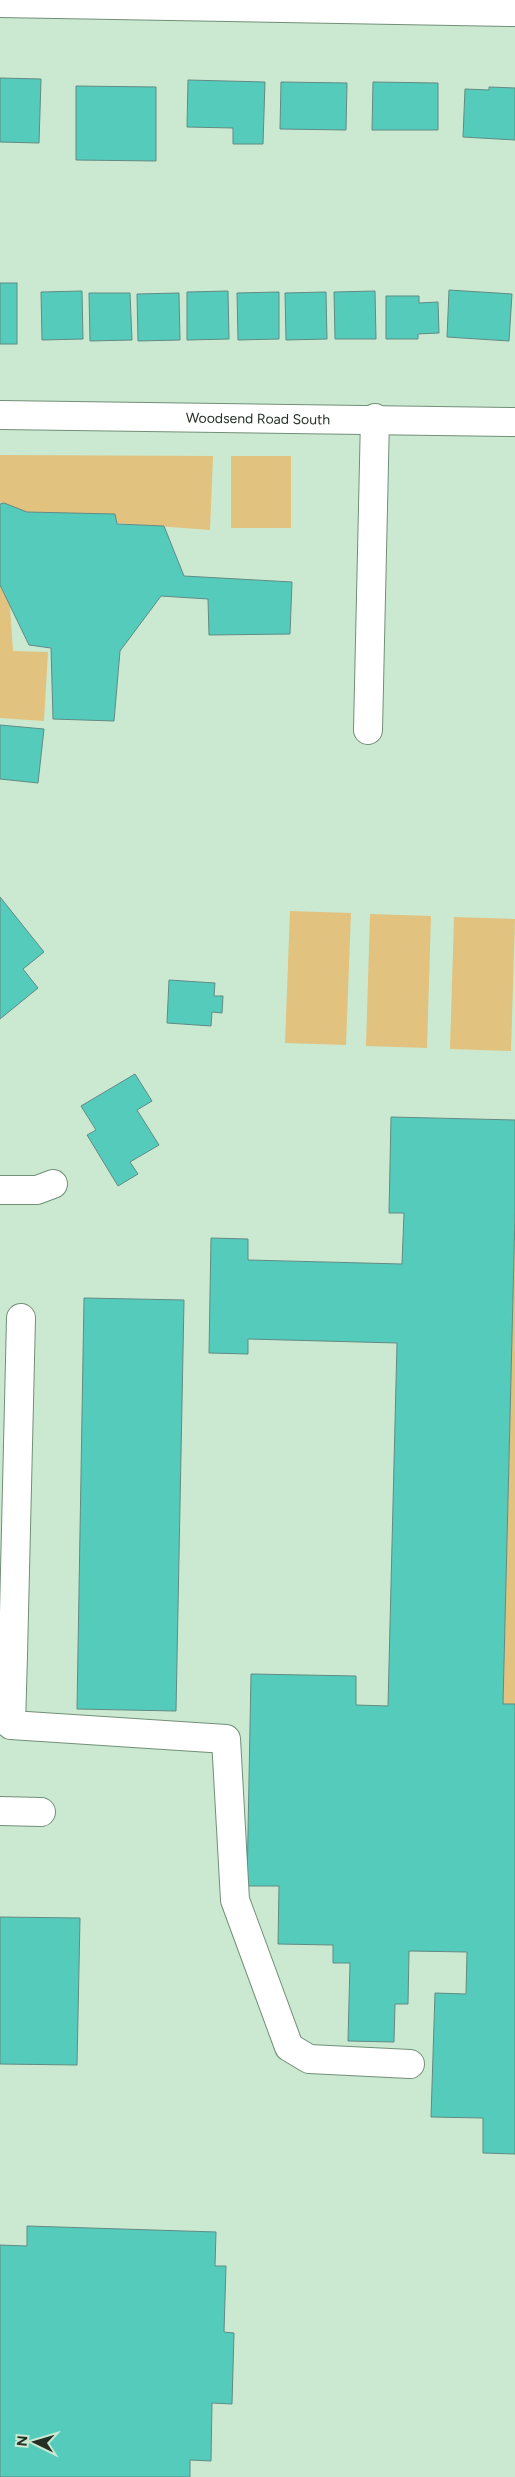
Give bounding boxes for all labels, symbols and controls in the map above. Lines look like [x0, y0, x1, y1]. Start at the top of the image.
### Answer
street label: Woodsend Road South [186, 410, 330, 428]
north arrow [10, 2417, 60, 2467]
text: N [14, 2435, 31, 2447]

